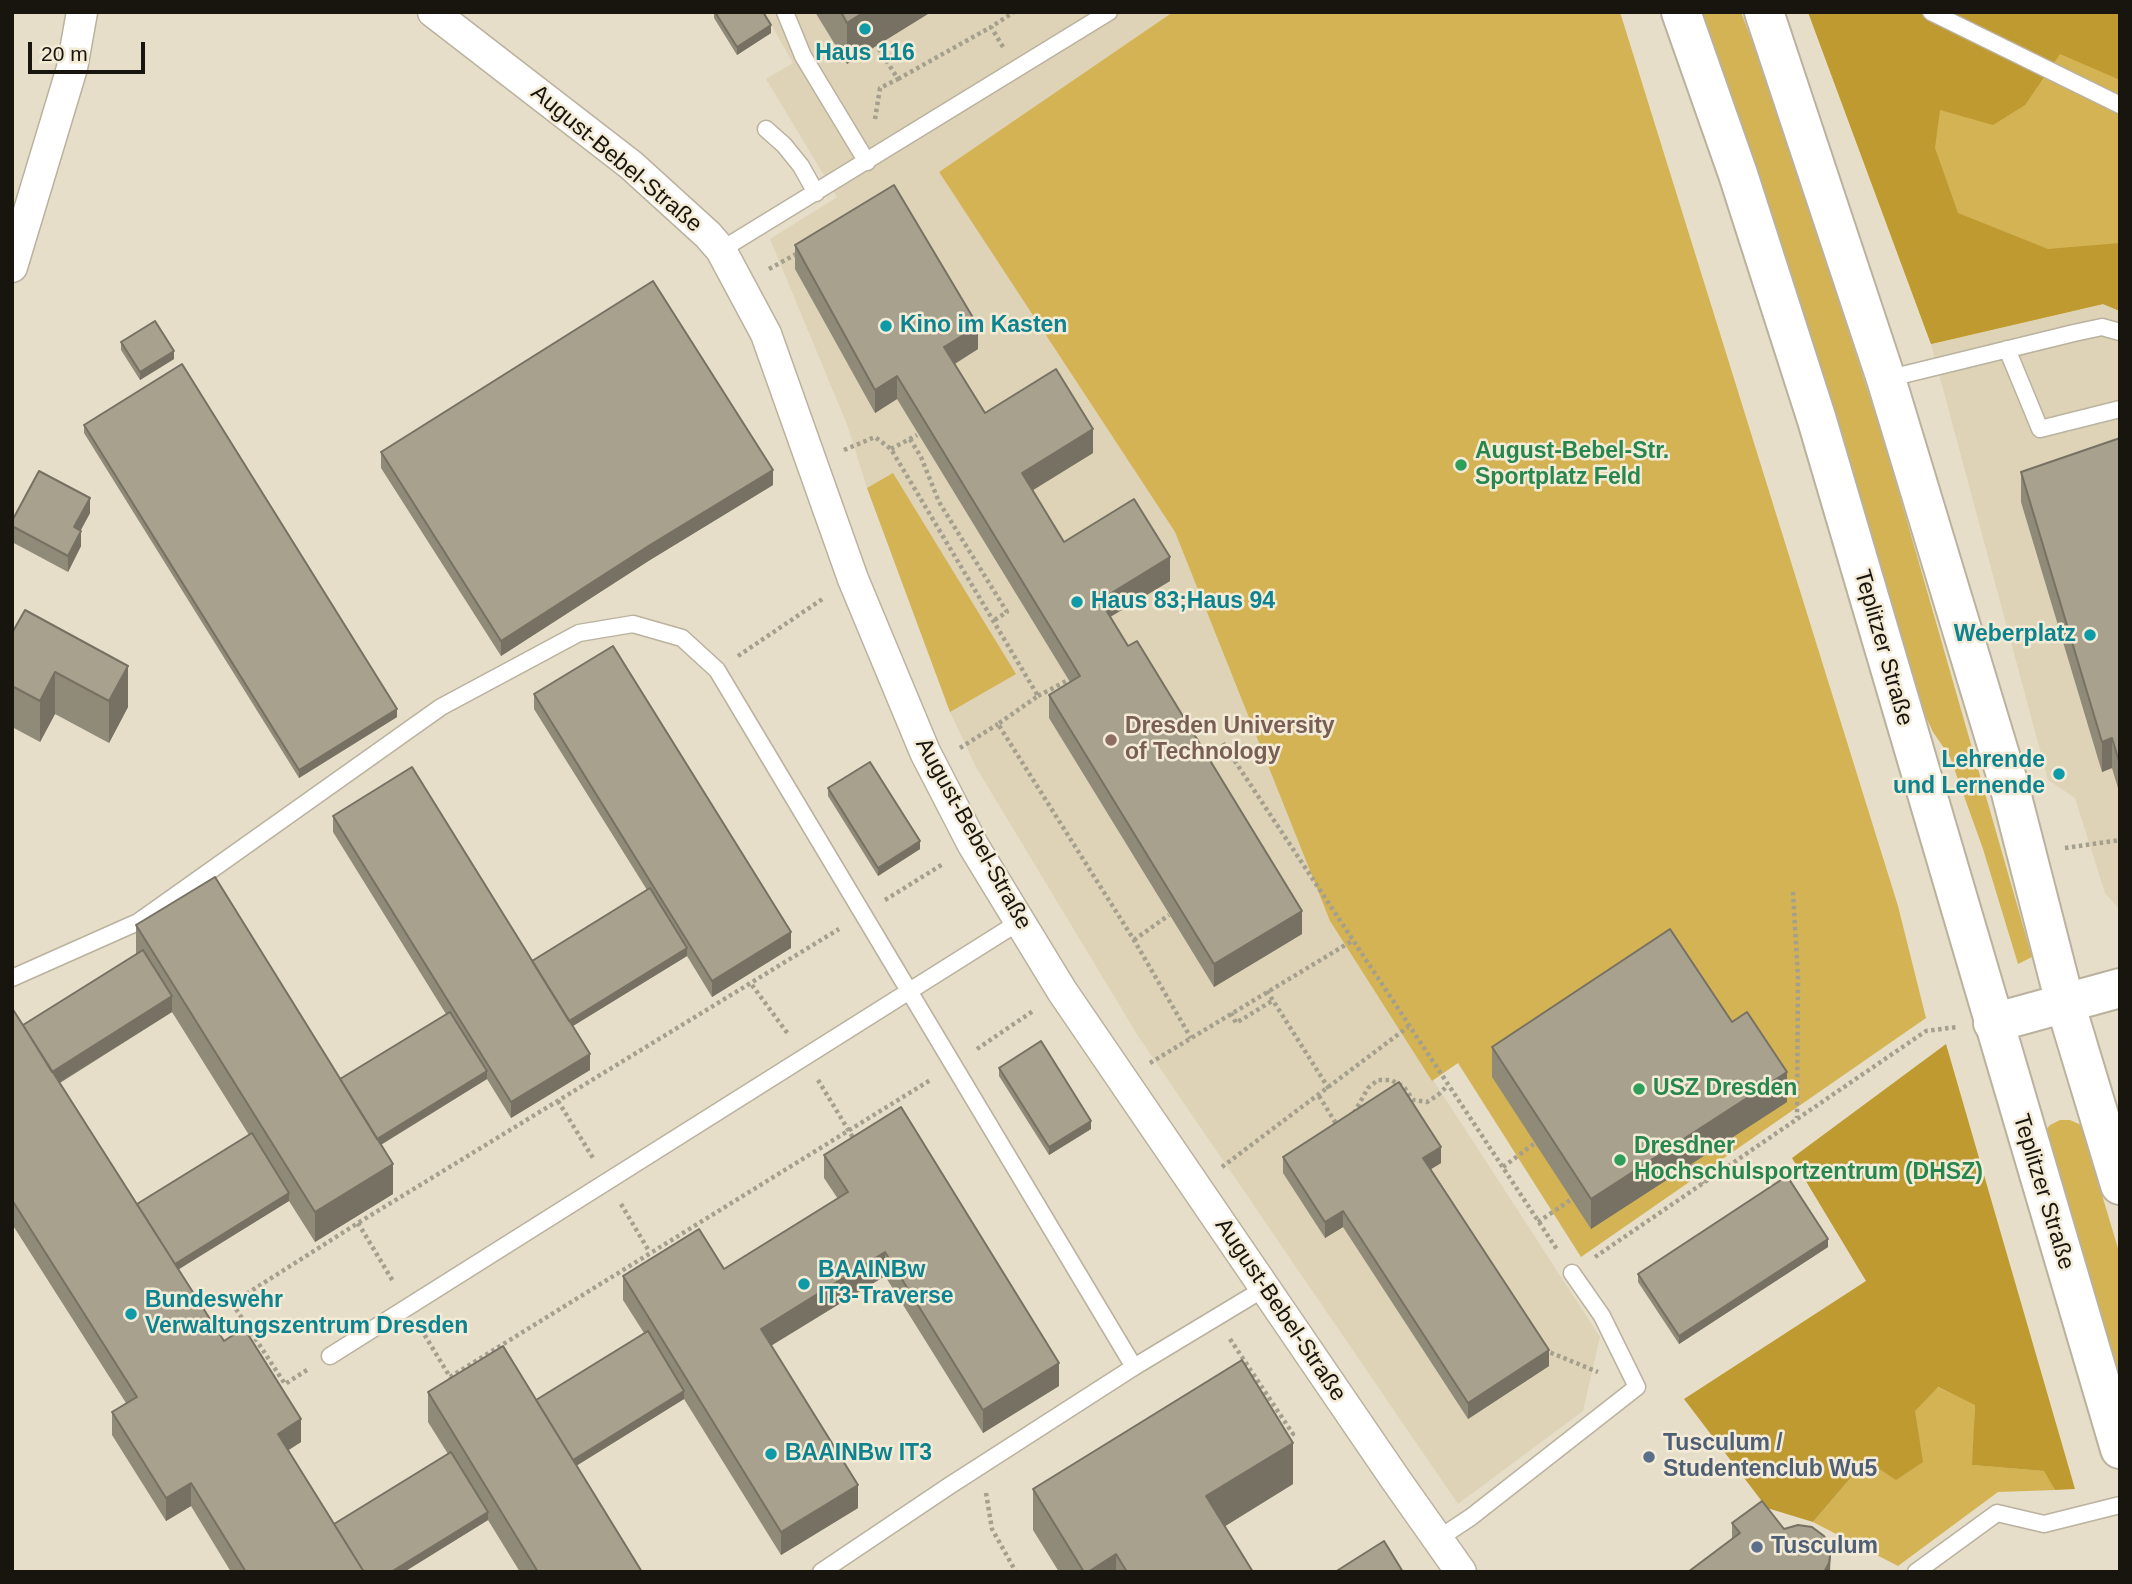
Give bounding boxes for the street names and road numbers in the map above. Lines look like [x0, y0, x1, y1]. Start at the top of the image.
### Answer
street label: August-Bebel-Straße [525, 79, 707, 239]
street label: Teplitzer Straße [1848, 567, 1918, 729]
street label: August-Bebel-Straße [909, 733, 1037, 935]
street label: Teplitzer Straße [2006, 1111, 2080, 1273]
street label: August-Bebel-Straße [1209, 1213, 1351, 1407]

